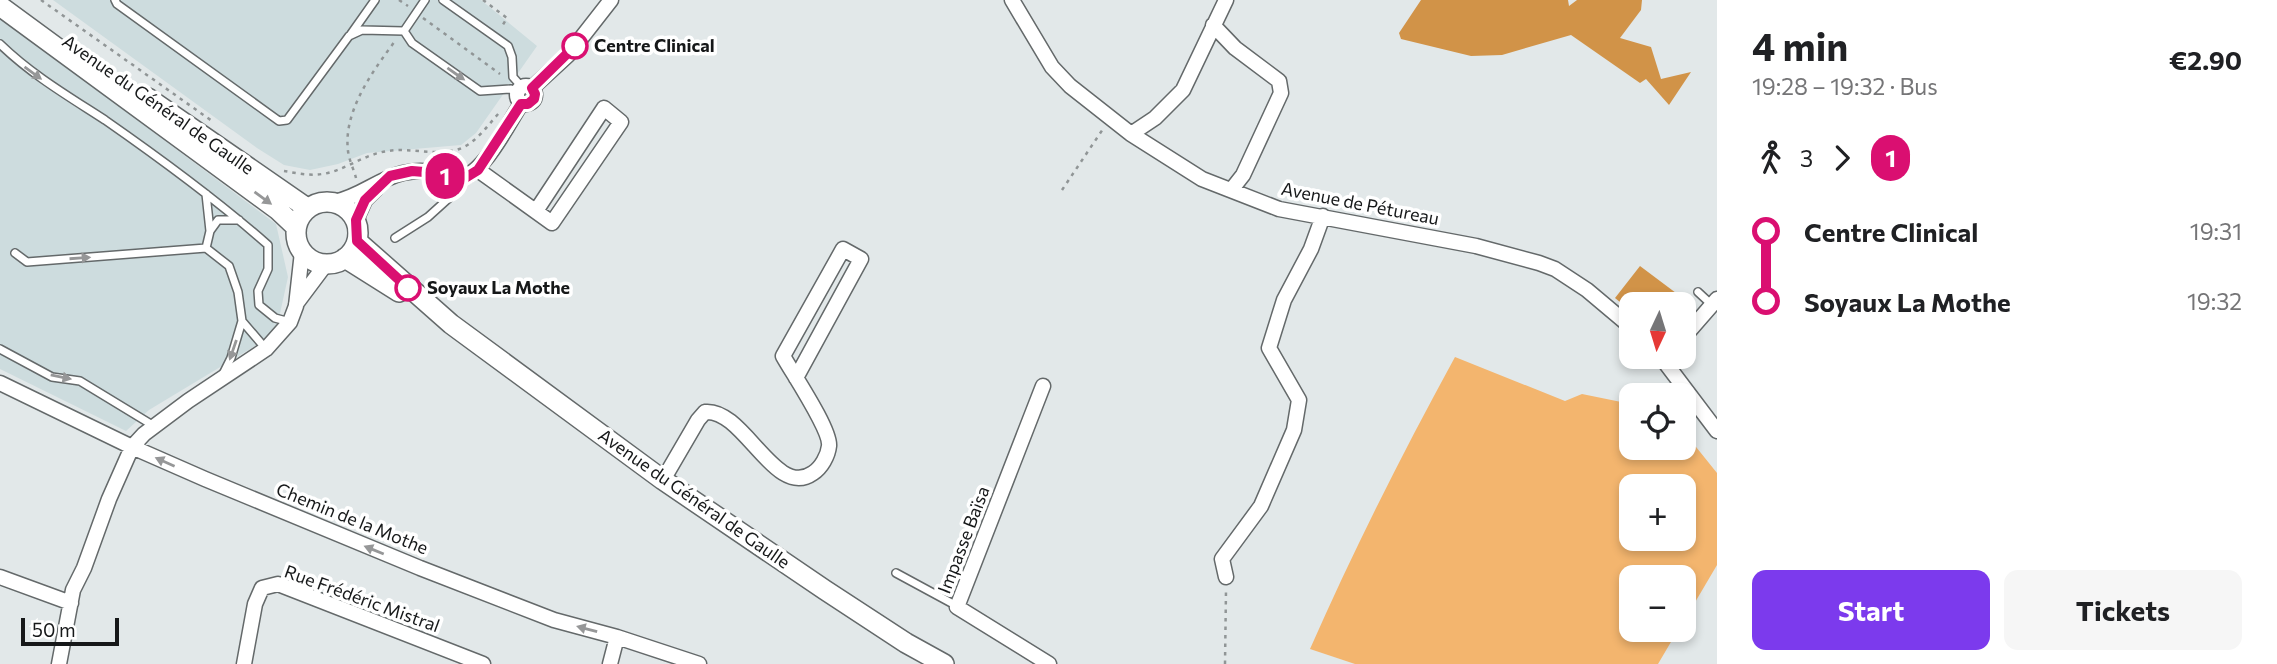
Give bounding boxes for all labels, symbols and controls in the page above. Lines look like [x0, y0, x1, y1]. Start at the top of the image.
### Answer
text: 4 min [1752, 22, 1848, 69]
street label: Avenue du Général de Gaulle [58, 30, 259, 179]
marker: Centre Clinical [562, 33, 588, 59]
place label: Centre Clinical [594, 34, 715, 56]
text: €2.90 [2169, 44, 2242, 75]
one-way arrow [23, 66, 42, 80]
one-way arrow [447, 67, 465, 81]
text: 19:28 – 19:32 · Bus [1752, 72, 1938, 100]
icon: walk [1752, 139, 1790, 177]
icon: forward [1823, 139, 1861, 177]
text: 1 [1885, 143, 1896, 172]
text: 3 [1800, 144, 1813, 172]
line badge: 1 [422, 153, 468, 199]
text: 1 [440, 161, 450, 190]
street label: Avenue de Pétureau [1279, 177, 1441, 229]
one-way arrow [254, 191, 272, 205]
text: Centre Clinical [1804, 216, 1978, 247]
text: 19:31 [2190, 217, 2242, 245]
one-way arrow [70, 252, 92, 263]
marker: Soyaux La Mothe [395, 275, 421, 301]
place label: Soyaux La Mothe [427, 276, 570, 298]
text: Soyaux La Mothe [1804, 286, 2011, 317]
text: 19:32 [2187, 287, 2242, 315]
north arrow [1619, 292, 1696, 369]
map controls [1619, 292, 1696, 642]
one-way arrow [227, 340, 238, 361]
one-way arrow [50, 372, 72, 383]
button: locate [1619, 383, 1696, 460]
street label: Avenue du Général de Gaulle [594, 424, 795, 573]
one-way arrow [154, 456, 175, 467]
button: + [1619, 474, 1696, 551]
street label: Chemin de la Mothe [273, 478, 432, 559]
street label: Impasse Baïsa [932, 483, 994, 596]
one-way arrow [364, 544, 385, 555]
street label: Rue Frédéric Mistral [282, 560, 443, 636]
button: − [1619, 565, 1696, 642]
button: Start [1752, 570, 1990, 650]
button: Tickets [2004, 570, 2242, 650]
scale bar [21, 615, 119, 647]
text: 50 m [32, 618, 76, 641]
one-way arrow [576, 623, 598, 634]

